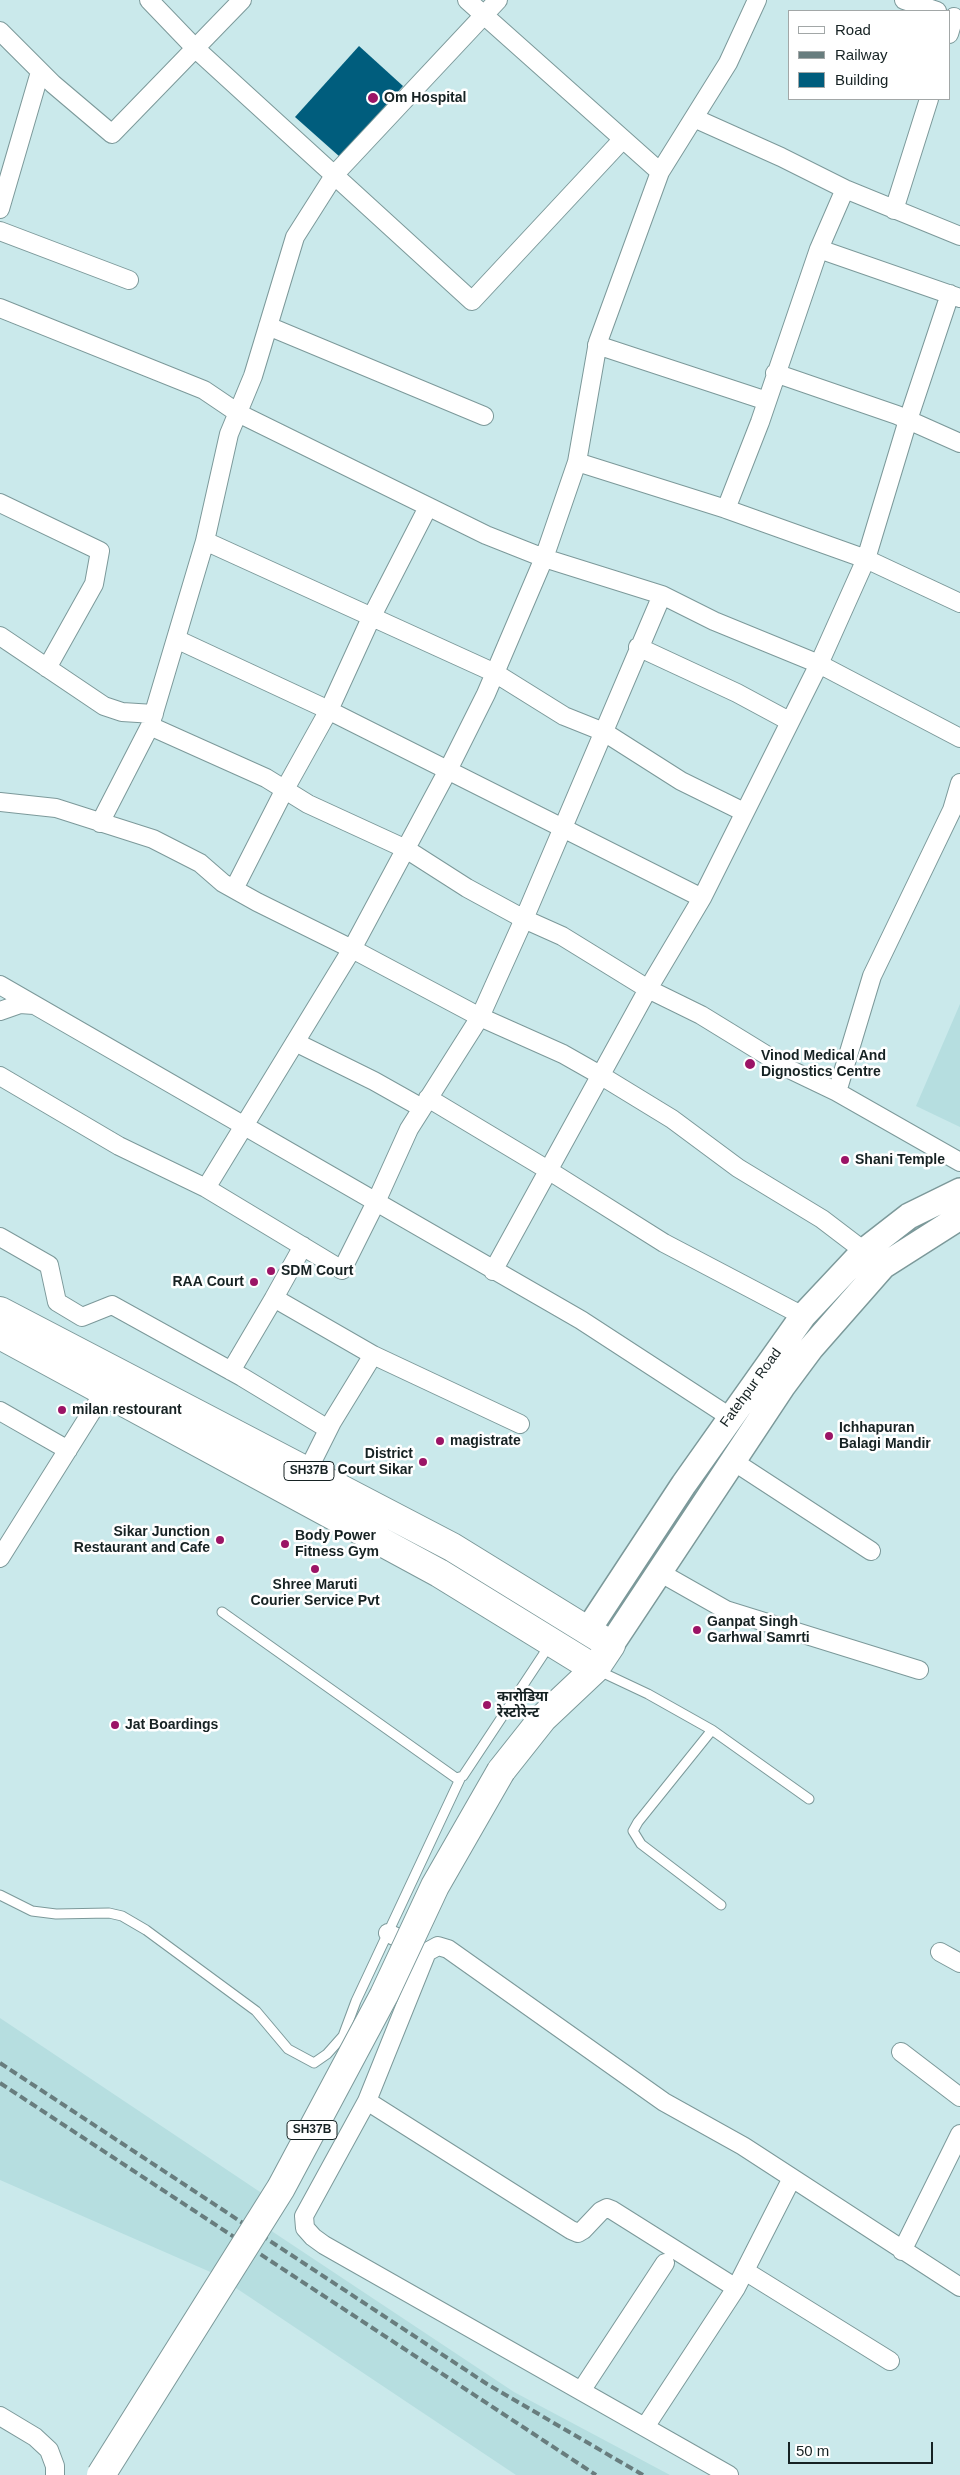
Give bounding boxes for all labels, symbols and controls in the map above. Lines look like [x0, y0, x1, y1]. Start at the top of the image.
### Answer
legend [788, 10, 950, 100]
text: Road [835, 21, 871, 38]
text: Railway [835, 46, 888, 63]
text: Building [835, 71, 888, 88]
place label: Om Hospital [384, 90, 466, 106]
marker: Om Hospital [366, 91, 380, 105]
place label: Vinod Medical And Dignostics Centre [761, 1048, 886, 1080]
marker: Vinod Medical And Dignostics Centre [743, 1057, 757, 1071]
place label: Shani Temple [855, 1152, 945, 1168]
marker: Shani Temple [839, 1154, 851, 1166]
place label: SDM Court [281, 1263, 353, 1279]
marker: SDM Court [265, 1265, 277, 1277]
place label: RAA Court [172, 1274, 244, 1290]
marker: RAA Court [248, 1276, 260, 1288]
street label: Fatehpur Road [717, 1345, 785, 1431]
place label: milan restourant [72, 1402, 182, 1418]
marker: milan restourant [56, 1404, 68, 1416]
place label: Ichhapuran Balagi Mandir [839, 1420, 931, 1452]
marker: Ichhapuran Balagi Mandir [823, 1430, 835, 1442]
place label: magistrate [450, 1433, 521, 1449]
marker: magistrate [434, 1435, 446, 1447]
place label: District Court Sikar [338, 1446, 413, 1478]
marker: District Court Sikar [417, 1456, 429, 1468]
road number: SH37B [284, 1462, 334, 1480]
place label: Sikar Junction Restaurant and Cafe [74, 1524, 210, 1556]
place label: Body Power Fitness Gym [295, 1528, 379, 1560]
marker: Sikar Junction Restaurant and Cafe [214, 1534, 226, 1546]
marker: Body Power Fitness Gym [279, 1538, 291, 1550]
marker: Shree Maruti Courier Service Pvt [309, 1563, 321, 1575]
place label: Shree Maruti Courier Service Pvt [250, 1577, 380, 1610]
place label: Ganpat Singh Garhwal Samrti [707, 1614, 810, 1646]
marker: Ganpat Singh Garhwal Samrti [691, 1624, 703, 1636]
place label: कारोडिया रेस्टोरेन्ट [497, 1689, 548, 1721]
marker: कारोडिया रेस्टोरेन्ट [481, 1699, 493, 1711]
place label: Jat Boardings [125, 1717, 218, 1733]
marker: Jat Boardings [109, 1719, 121, 1731]
road number: SH37B [287, 2120, 337, 2140]
scale bar [790, 2432, 935, 2464]
text: 50 m [796, 2442, 829, 2459]

